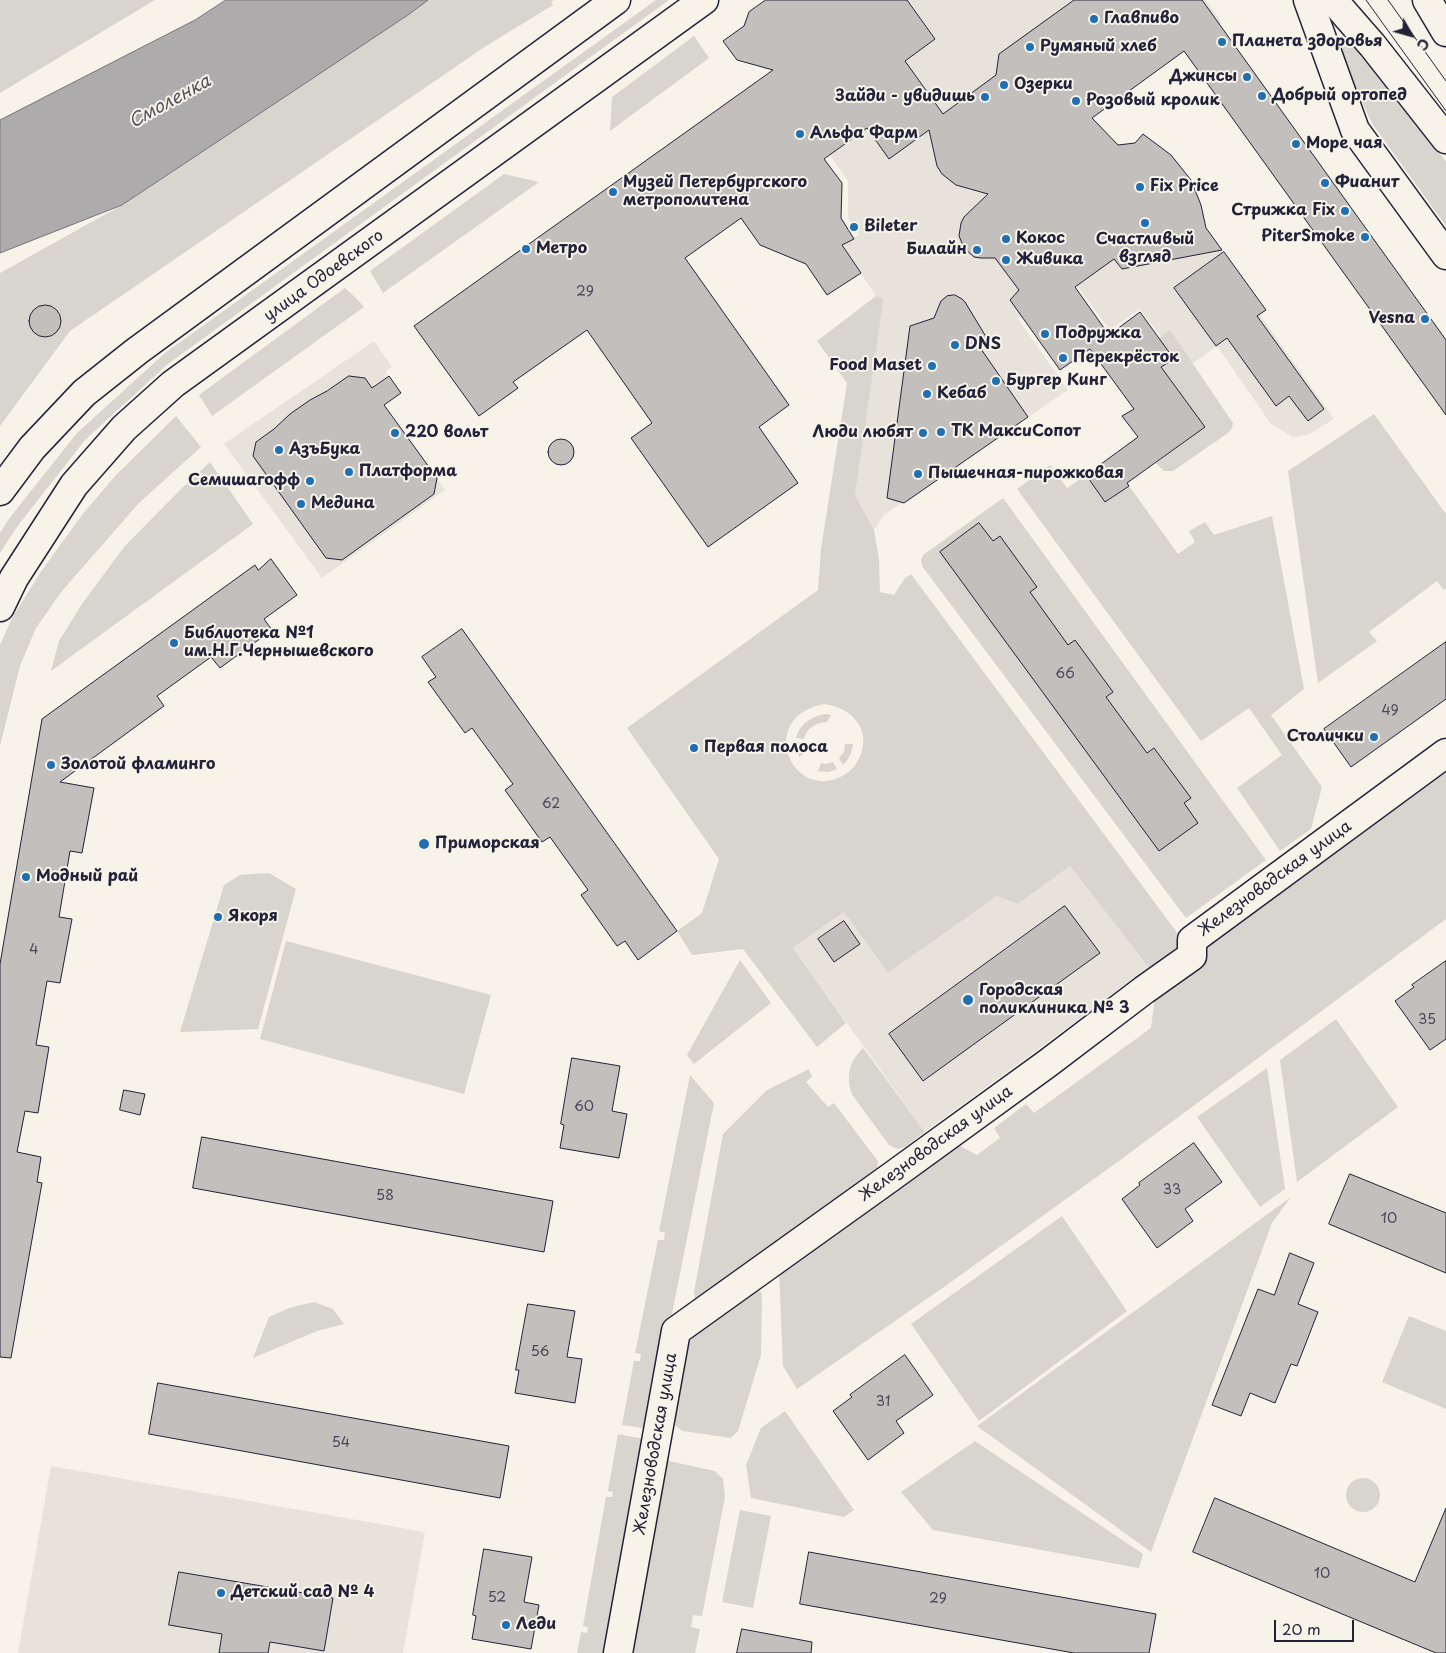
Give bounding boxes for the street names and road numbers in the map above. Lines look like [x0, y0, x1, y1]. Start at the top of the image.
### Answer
street label: улица Одоевского [260, 226, 388, 326]
street label: Железноводская улица [1195, 817, 1355, 941]
street label: Железноводская улица [856, 1082, 1016, 1206]
street label: Железноводская улица [631, 1351, 681, 1537]

